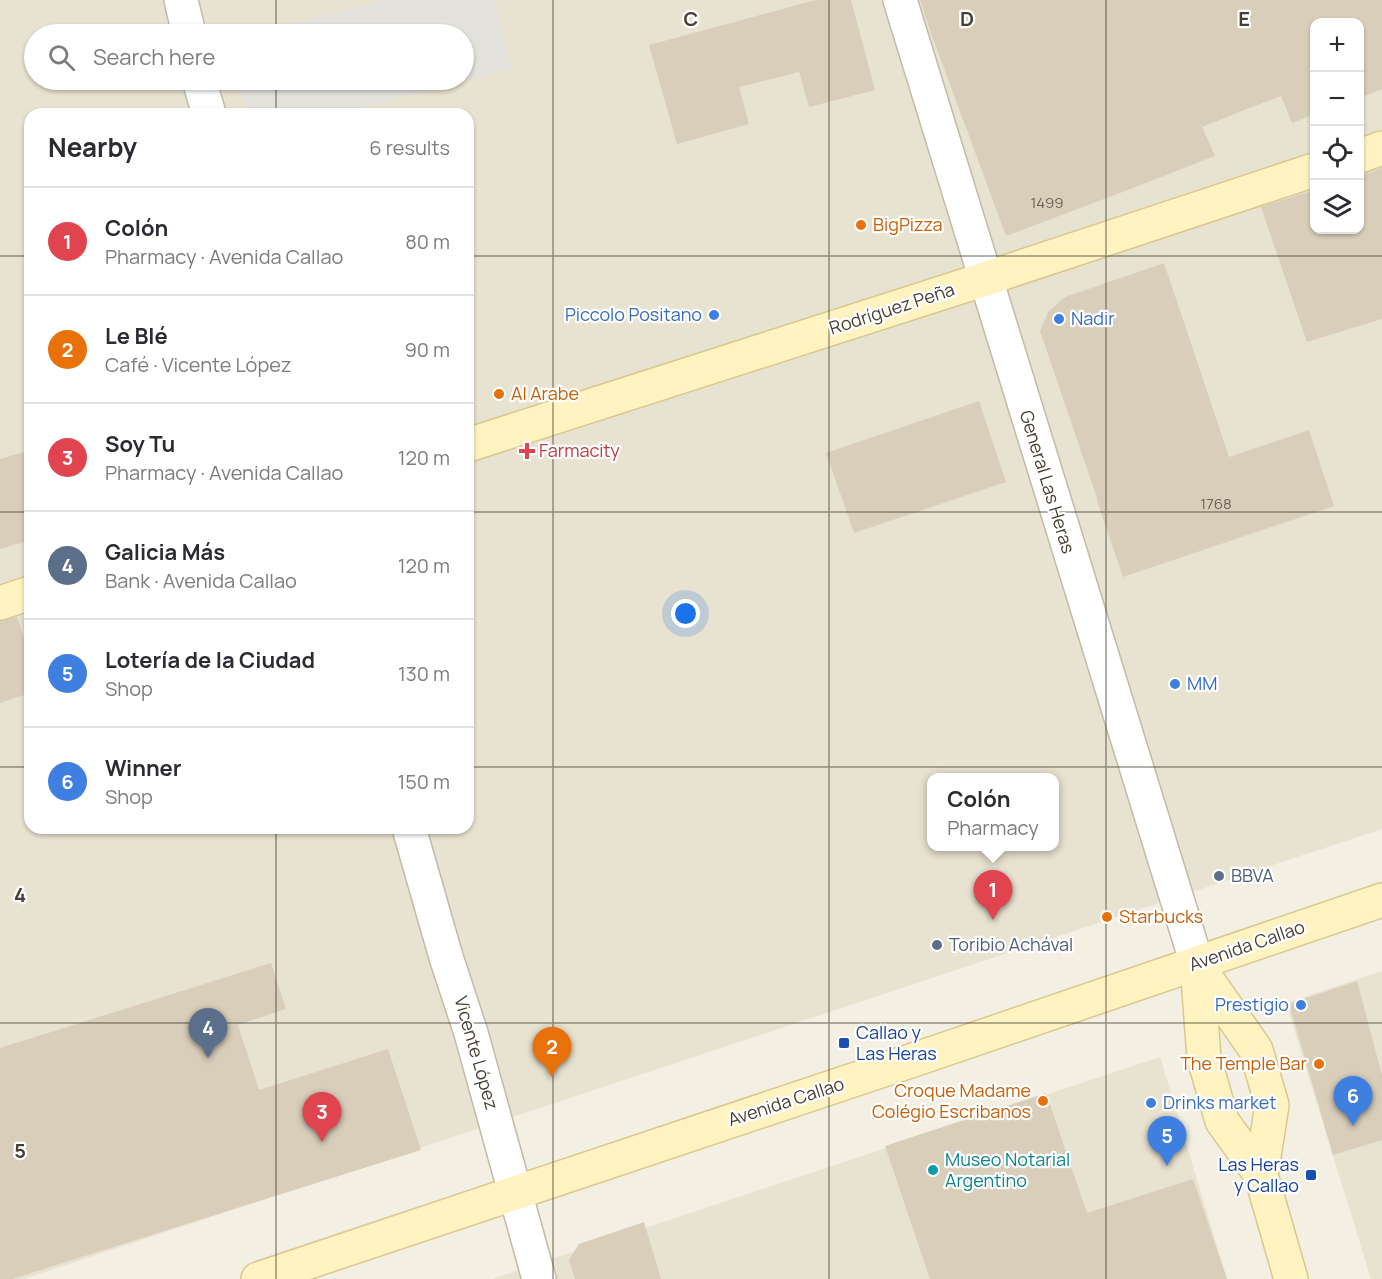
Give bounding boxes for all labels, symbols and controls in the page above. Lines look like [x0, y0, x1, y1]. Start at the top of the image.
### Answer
text: C [684, 5, 698, 32]
text: D [960, 5, 974, 32]
text: E [1238, 5, 1250, 32]
map controls [1310, 18, 1364, 234]
button: + [1310, 18, 1364, 72]
search box [24, 24, 474, 90]
icon: search [45, 41, 78, 74]
text: Search here [93, 42, 215, 72]
button: − [1310, 72, 1364, 126]
button: locate [1310, 126, 1364, 180]
text: Nearby [48, 129, 137, 165]
text: 6 results [369, 134, 450, 161]
button: layers [1310, 180, 1364, 234]
house number: 1499 [1030, 192, 1064, 213]
place label: BigPizza [873, 212, 943, 236]
text: Colón [105, 213, 168, 243]
marker: BigPizza [854, 218, 868, 232]
text: 1 [63, 228, 72, 255]
text: 80 m [405, 228, 450, 255]
text: Pharmacy · Avenida Callao [105, 243, 343, 270]
street label: Rodríguez Peña [826, 276, 957, 340]
place label: Piccolo Positano [565, 302, 702, 326]
place label: Nadir [1071, 306, 1115, 330]
marker: Piccolo Positano [707, 308, 721, 322]
marker: Nadir [1052, 312, 1066, 326]
text: Le Blé [105, 321, 168, 351]
text: 2 [62, 336, 73, 363]
text: 90 m [404, 336, 450, 363]
text: Café · Vicente López [105, 351, 292, 378]
place label: Al Arabe [511, 381, 579, 405]
marker: Al Arabe [492, 387, 506, 401]
street label: General Las Heras [1015, 407, 1081, 556]
text: Soy Tu [105, 429, 175, 459]
place label: Farmacity [539, 438, 620, 462]
text: 3 [62, 444, 73, 471]
text: 120 m [398, 444, 450, 471]
marker: Farmacity [520, 444, 534, 458]
text: Pharmacy · Avenida Callao [105, 459, 343, 486]
house number: 1768 [1200, 493, 1232, 514]
text: Galicia Más [105, 537, 225, 567]
text: 4 [61, 552, 74, 579]
text: 120 m [398, 552, 450, 579]
text: Bank · Avenida Callao [105, 567, 297, 594]
your location [671, 599, 700, 628]
text: Lotería de la Ciudad [105, 645, 315, 675]
text: 5 [62, 660, 73, 687]
text: 130 m [398, 660, 450, 687]
place label: MM [1187, 671, 1217, 695]
text: Shop [105, 675, 153, 702]
marker: MM [1168, 677, 1182, 691]
text: Winner [105, 753, 182, 783]
text: 6 [61, 768, 74, 795]
text: 150 m [397, 768, 450, 795]
popup [927, 773, 1059, 851]
text: Shop [105, 783, 153, 810]
text: Colón [947, 784, 1011, 814]
text: Pharmacy [947, 814, 1039, 841]
place label: BBVA [1231, 863, 1274, 887]
marker: BBVA [1212, 869, 1226, 883]
pin: 1 [974, 870, 1012, 920]
text: 4 [14, 881, 26, 908]
place label: Starbucks [1119, 904, 1203, 928]
marker: Starbucks [1100, 910, 1114, 924]
street label: Avenida Callao [1186, 914, 1308, 976]
place label: Toribio Achával [949, 932, 1073, 956]
marker: Toribio Achával [930, 938, 944, 952]
place label: Prestigio [1215, 992, 1289, 1016]
street label: Vicente López [449, 993, 505, 1112]
marker: Prestigio [1294, 998, 1308, 1012]
pin: 4 [188, 1008, 228, 1058]
place label: Callao y Las Heras [856, 1020, 937, 1065]
pin: 2 [532, 1028, 572, 1077]
marker: Callao y Las Heras [837, 1036, 851, 1050]
place label: The Temple Bar [1180, 1051, 1308, 1075]
marker: The Temple Bar [1312, 1057, 1326, 1071]
street label: Avenida Callao [725, 1071, 847, 1131]
pin: 6 [1334, 1076, 1372, 1126]
place label: Croque Madame Colégio Escribanos [872, 1078, 1031, 1123]
place label: Drinks market [1163, 1090, 1277, 1114]
pin: 3 [302, 1092, 342, 1142]
marker: Croque Madame Colégio Escribanos [1036, 1094, 1050, 1108]
marker: Drinks market [1144, 1096, 1158, 1110]
pin: 5 [1148, 1116, 1186, 1166]
text: 5 [14, 1137, 26, 1164]
place label: Museo Notarial Argentino [945, 1147, 1070, 1192]
place label: Las Heras y Callao [1218, 1152, 1299, 1197]
marker: Museo Notarial Argentino [926, 1163, 940, 1177]
marker: Las Heras y Callao [1304, 1168, 1318, 1182]

